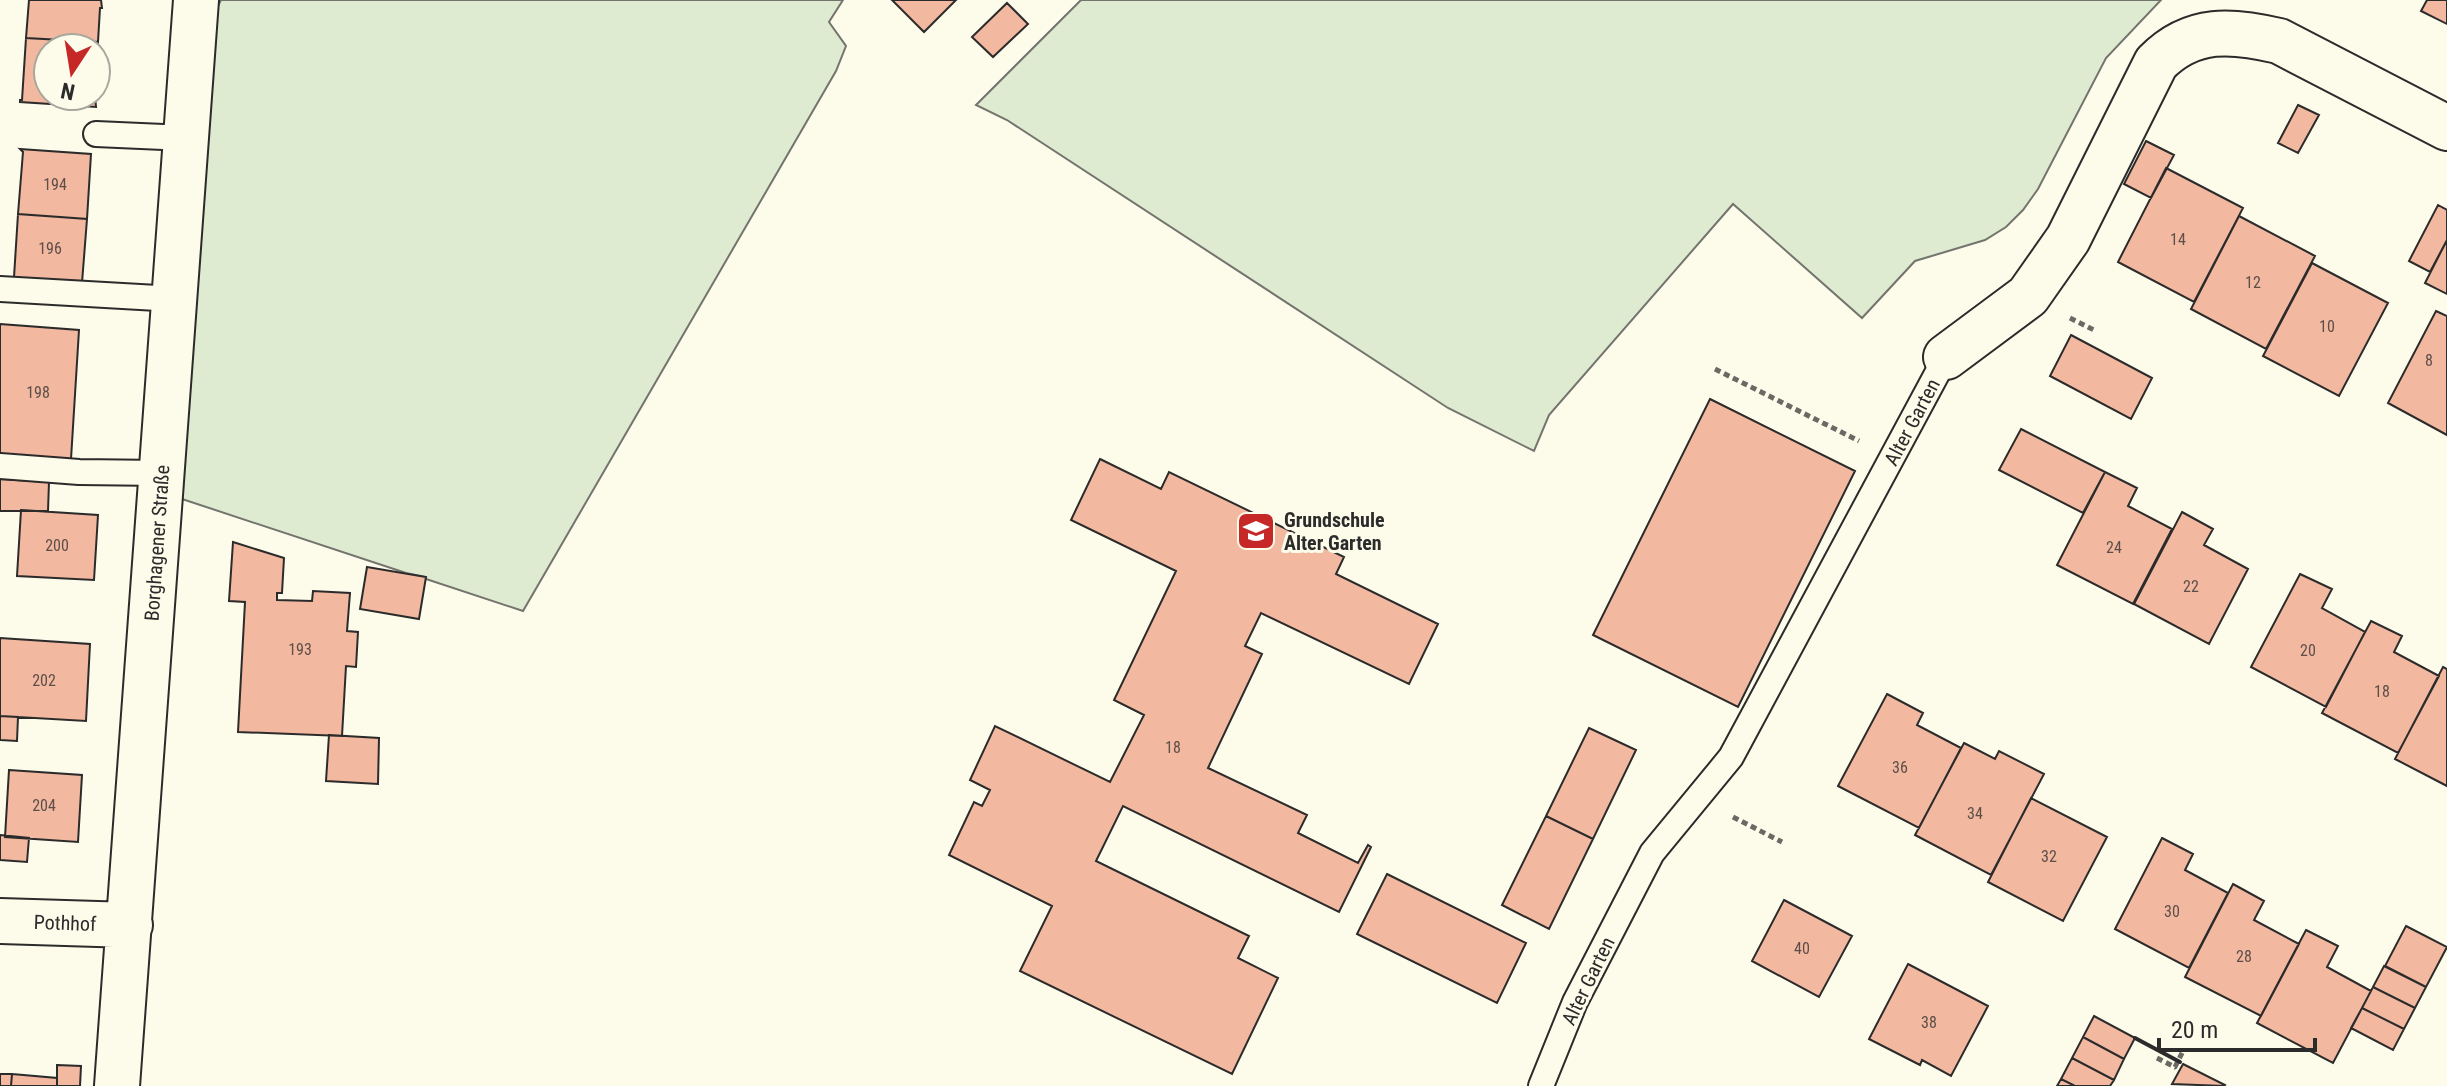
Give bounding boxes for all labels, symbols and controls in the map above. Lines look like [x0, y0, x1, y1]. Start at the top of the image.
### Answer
north arrow [32, 32, 112, 112]
text: N [59, 77, 77, 105]
house number: 194 [43, 175, 67, 194]
house number: 14 [2170, 230, 2186, 249]
house number: 196 [38, 239, 62, 258]
house number: 12 [2245, 273, 2261, 292]
house number: 10 [2319, 317, 2335, 336]
house number: 8 [2425, 351, 2433, 370]
street label: Alter Garten [1879, 374, 1945, 470]
house number: 198 [26, 383, 50, 402]
street label: Borghagener Straße [140, 464, 174, 622]
place label: Grundschule Alter Garten [1284, 508, 1385, 555]
school or university icon: Grundschule Alter Garten [1235, 510, 1277, 552]
house number: 200 [45, 536, 69, 555]
house number: 24 [2106, 538, 2122, 557]
house number: 22 [2183, 577, 2199, 596]
house number: 193 [288, 640, 312, 659]
house number: 20 [2300, 641, 2316, 660]
house number: 202 [32, 671, 56, 690]
house number: 18 [2374, 682, 2390, 701]
house number: 18 [1165, 738, 1181, 757]
house number: 36 [1892, 758, 1908, 777]
house number: 204 [32, 796, 56, 815]
house number: 34 [1967, 804, 1983, 823]
house number: 32 [2041, 847, 2057, 866]
house number: 30 [2164, 902, 2180, 921]
street label: Pothhof [33, 910, 97, 936]
street label: Alter Garten [1556, 933, 1620, 1029]
house number: 40 [1794, 939, 1810, 958]
house number: 28 [2236, 947, 2252, 966]
scale bar [2159, 1002, 2315, 1052]
house number: 38 [1921, 1013, 1937, 1032]
text: 20 m [2171, 1016, 2218, 1044]

